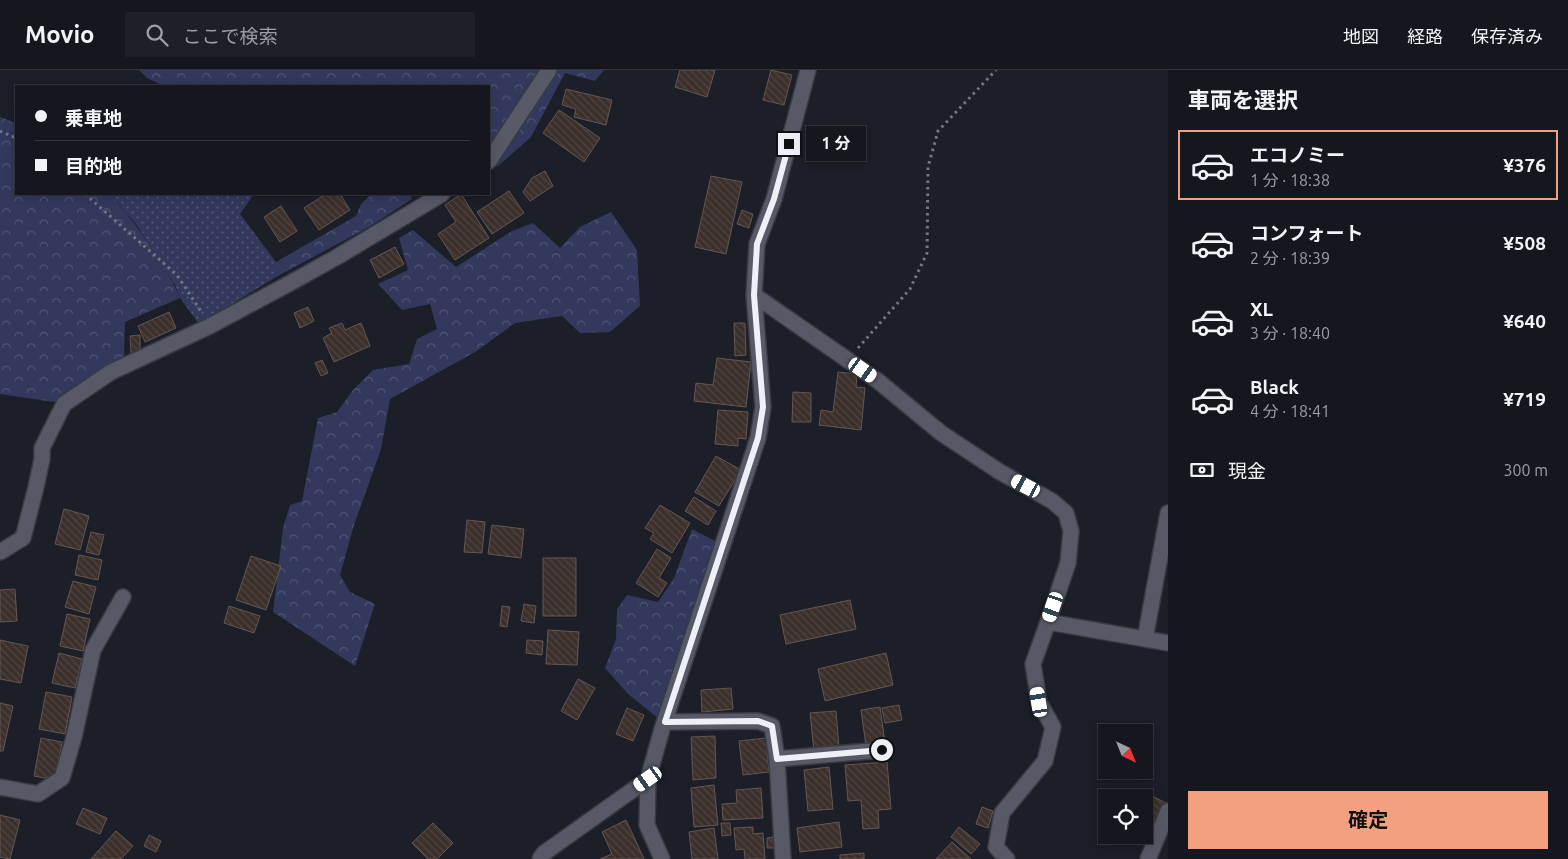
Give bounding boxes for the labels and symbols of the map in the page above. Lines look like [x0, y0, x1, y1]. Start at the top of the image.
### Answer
callout: 1 分 [806, 126, 866, 162]
route end [778, 133, 800, 155]
car [846, 355, 879, 385]
car [1009, 472, 1042, 500]
car [1041, 590, 1064, 624]
car [1029, 686, 1048, 718]
north arrow [1098, 724, 1152, 779]
route start [871, 739, 893, 761]
car [631, 764, 664, 794]

